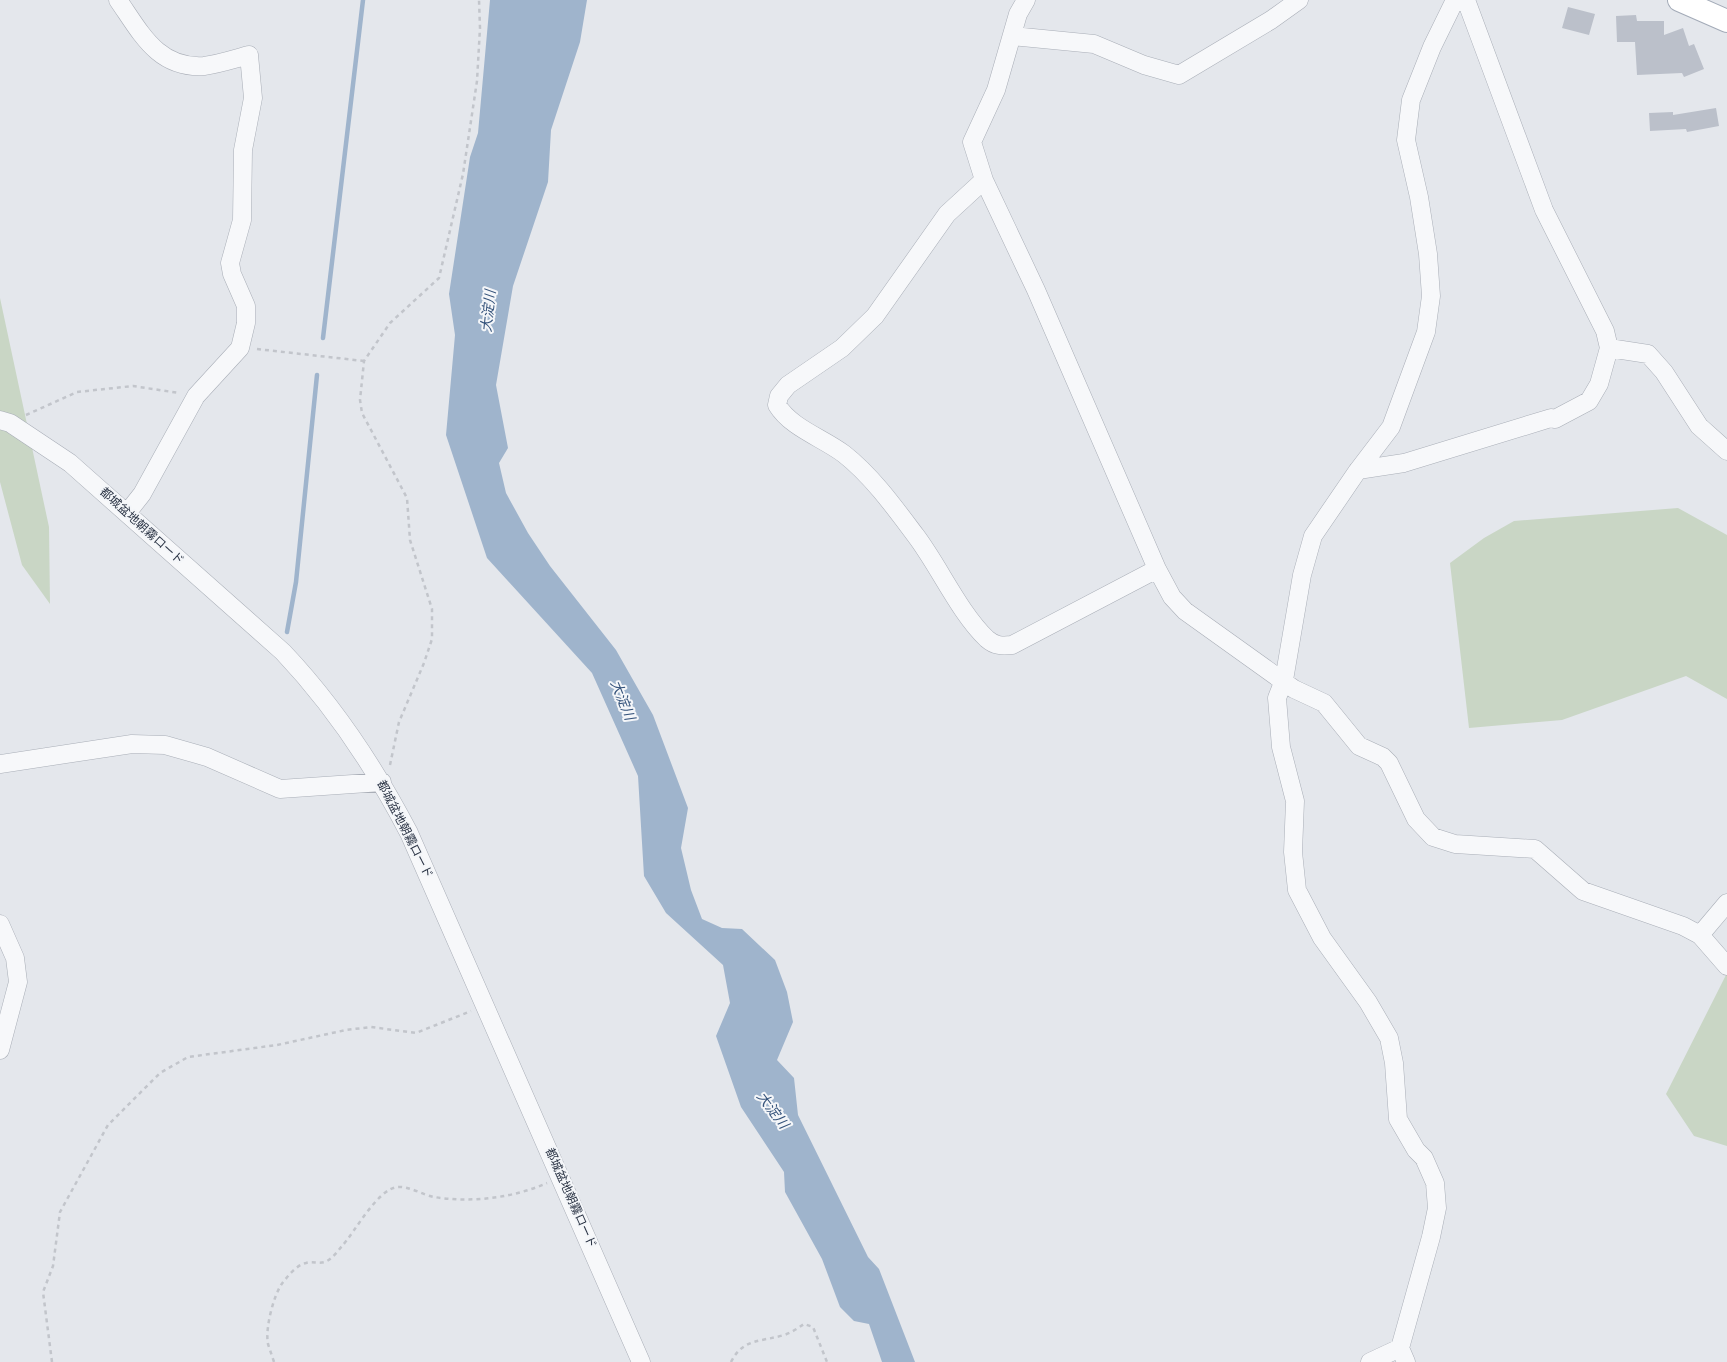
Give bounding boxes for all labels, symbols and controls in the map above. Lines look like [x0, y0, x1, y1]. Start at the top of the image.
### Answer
water label: 大淀川 [478, 287, 498, 333]
street label: 都城盆地朝霧ロード [97, 485, 187, 567]
water label: 大淀川 [608, 678, 639, 724]
street label: 都城盆地朝霧ロード [374, 778, 436, 880]
water label: 大淀川 [754, 1088, 793, 1133]
street label: 都城盆地朝霧ロード [543, 1146, 599, 1250]

